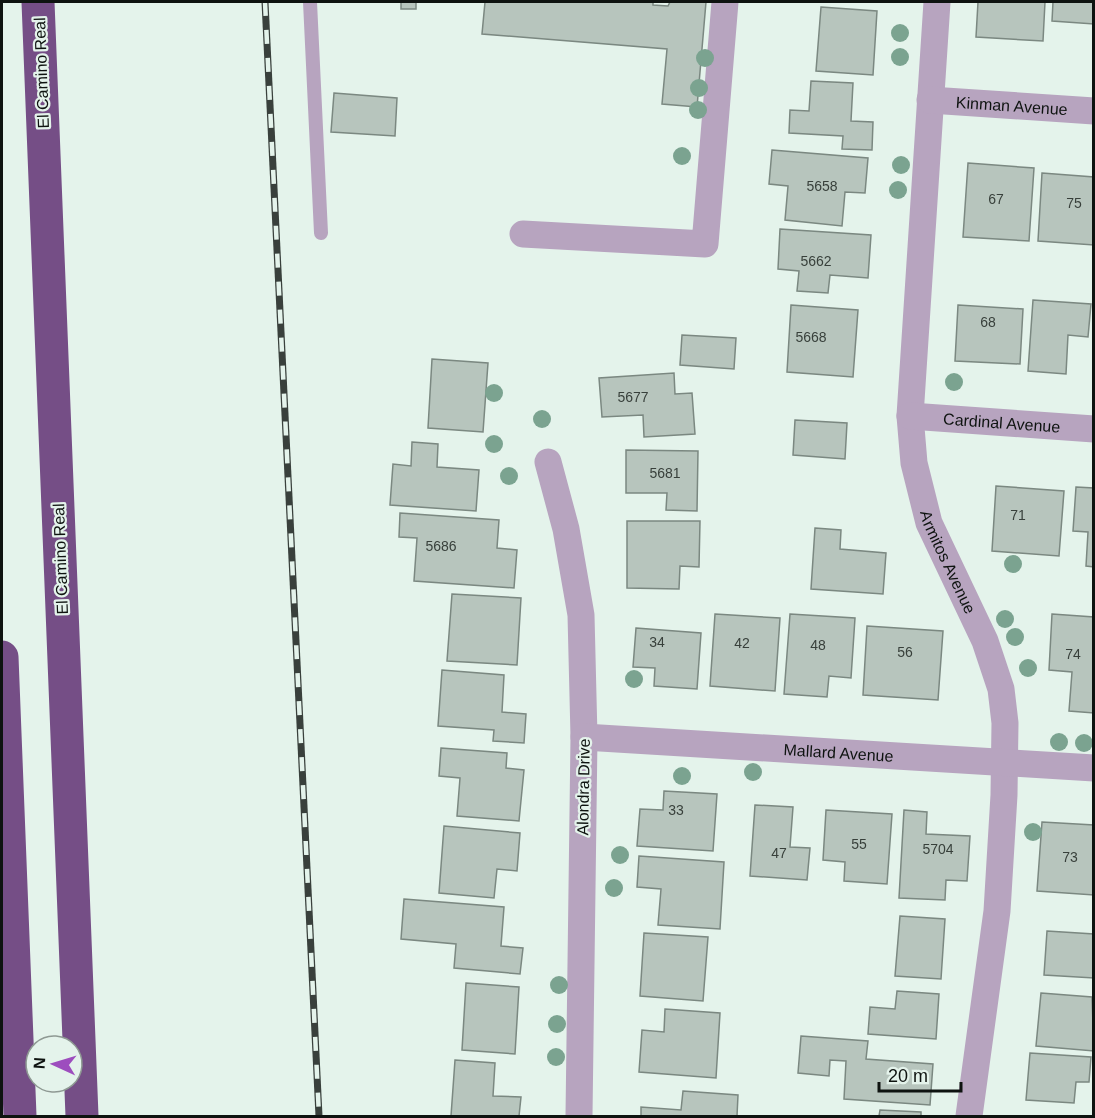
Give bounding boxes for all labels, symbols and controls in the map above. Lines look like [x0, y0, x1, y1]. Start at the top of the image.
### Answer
street label: El Camino Real [31, 17, 52, 129]
street label: Kinman Avenue [955, 94, 1068, 118]
house number: 5658 [806, 178, 838, 194]
house number: 67 [988, 191, 1004, 207]
house number: 75 [1066, 195, 1082, 211]
house number: 5662 [800, 253, 832, 269]
house number: 68 [980, 314, 996, 330]
house number: 5668 [795, 329, 827, 345]
house number: 5677 [617, 389, 649, 405]
street label: Cardinal Avenue [943, 410, 1061, 436]
house number: 5681 [649, 465, 681, 481]
street label: El Camino Real [50, 503, 71, 615]
house number: 71 [1010, 507, 1026, 523]
street label: Armitos Avenue [917, 509, 979, 616]
house number: 5686 [425, 538, 457, 554]
house number: 34 [649, 634, 665, 650]
house number: 42 [734, 635, 750, 651]
house number: 48 [810, 637, 826, 653]
house number: 56 [897, 644, 913, 660]
house number: 74 [1065, 646, 1081, 662]
street label: Alondra Drive [574, 738, 593, 836]
street label: Mallard Avenue [783, 741, 894, 765]
house number: 33 [668, 802, 684, 818]
house number: 55 [851, 836, 867, 852]
house number: 5704 [922, 841, 954, 857]
house number: 47 [771, 845, 787, 861]
house number: 73 [1062, 849, 1078, 865]
north arrow [24, 1034, 84, 1094]
scale bar [879, 1055, 962, 1093]
text: N [31, 1057, 48, 1069]
text: 20 m [888, 1066, 928, 1086]

